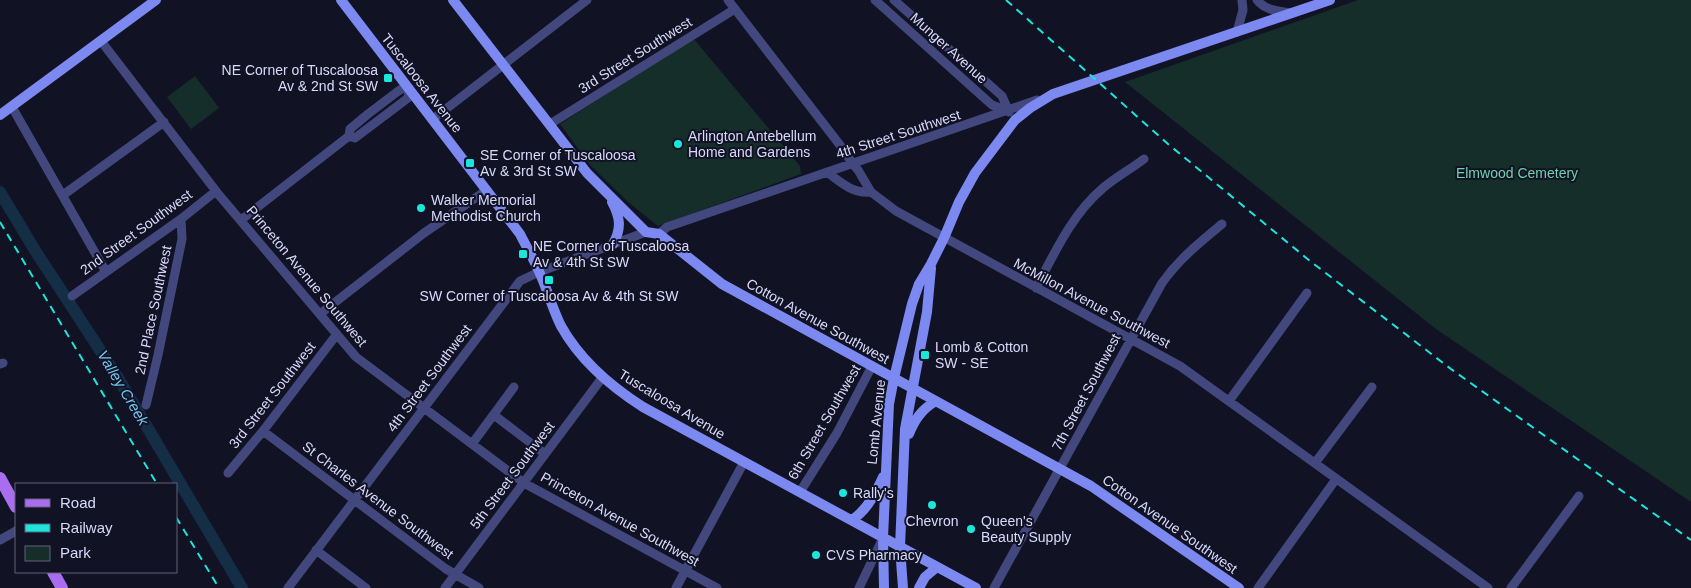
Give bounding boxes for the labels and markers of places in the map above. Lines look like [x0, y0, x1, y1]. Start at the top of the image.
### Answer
place label: NE Corner of Tuscaloosa Av & 2nd St SW [222, 62, 379, 94]
marker: NE Corner of Tuscaloosa Av & 2nd St SW [382, 72, 394, 84]
place label: Arlington Antebellum Home and Gardens [688, 128, 816, 160]
marker: Arlington Antebellum Home and Gardens [672, 138, 684, 150]
place label: SE Corner of Tuscaloosa Av & 3rd St SW [480, 147, 636, 179]
marker: SE Corner of Tuscaloosa Av & 3rd St SW [464, 157, 476, 169]
place label: Walker Memorial Methodist Church [431, 192, 541, 224]
marker: Walker Memorial Methodist Church [415, 202, 427, 214]
place label: NE Corner of Tuscaloosa Av & 4th St SW [533, 238, 690, 270]
marker: NE Corner of Tuscaloosa Av & 4th St SW [517, 248, 529, 260]
marker: SW Corner of Tuscaloosa Av & 4th St SW [543, 274, 555, 286]
place label: SW Corner of Tuscaloosa Av & 4th St SW [420, 288, 679, 304]
place label: Lomb & Cotton SW - SE [935, 339, 1028, 371]
marker: Lomb & Cotton SW - SE [919, 349, 931, 361]
place label: Rally's [853, 485, 894, 501]
marker: Rally's [837, 487, 849, 499]
marker: Chevron [926, 499, 938, 511]
place label: Chevron [906, 513, 958, 529]
place label: Queen's Beauty Supply [981, 513, 1071, 545]
marker: Queen's Beauty Supply [965, 523, 977, 535]
place label: CVS Pharmacy [826, 547, 922, 563]
marker: CVS Pharmacy [810, 549, 822, 561]

